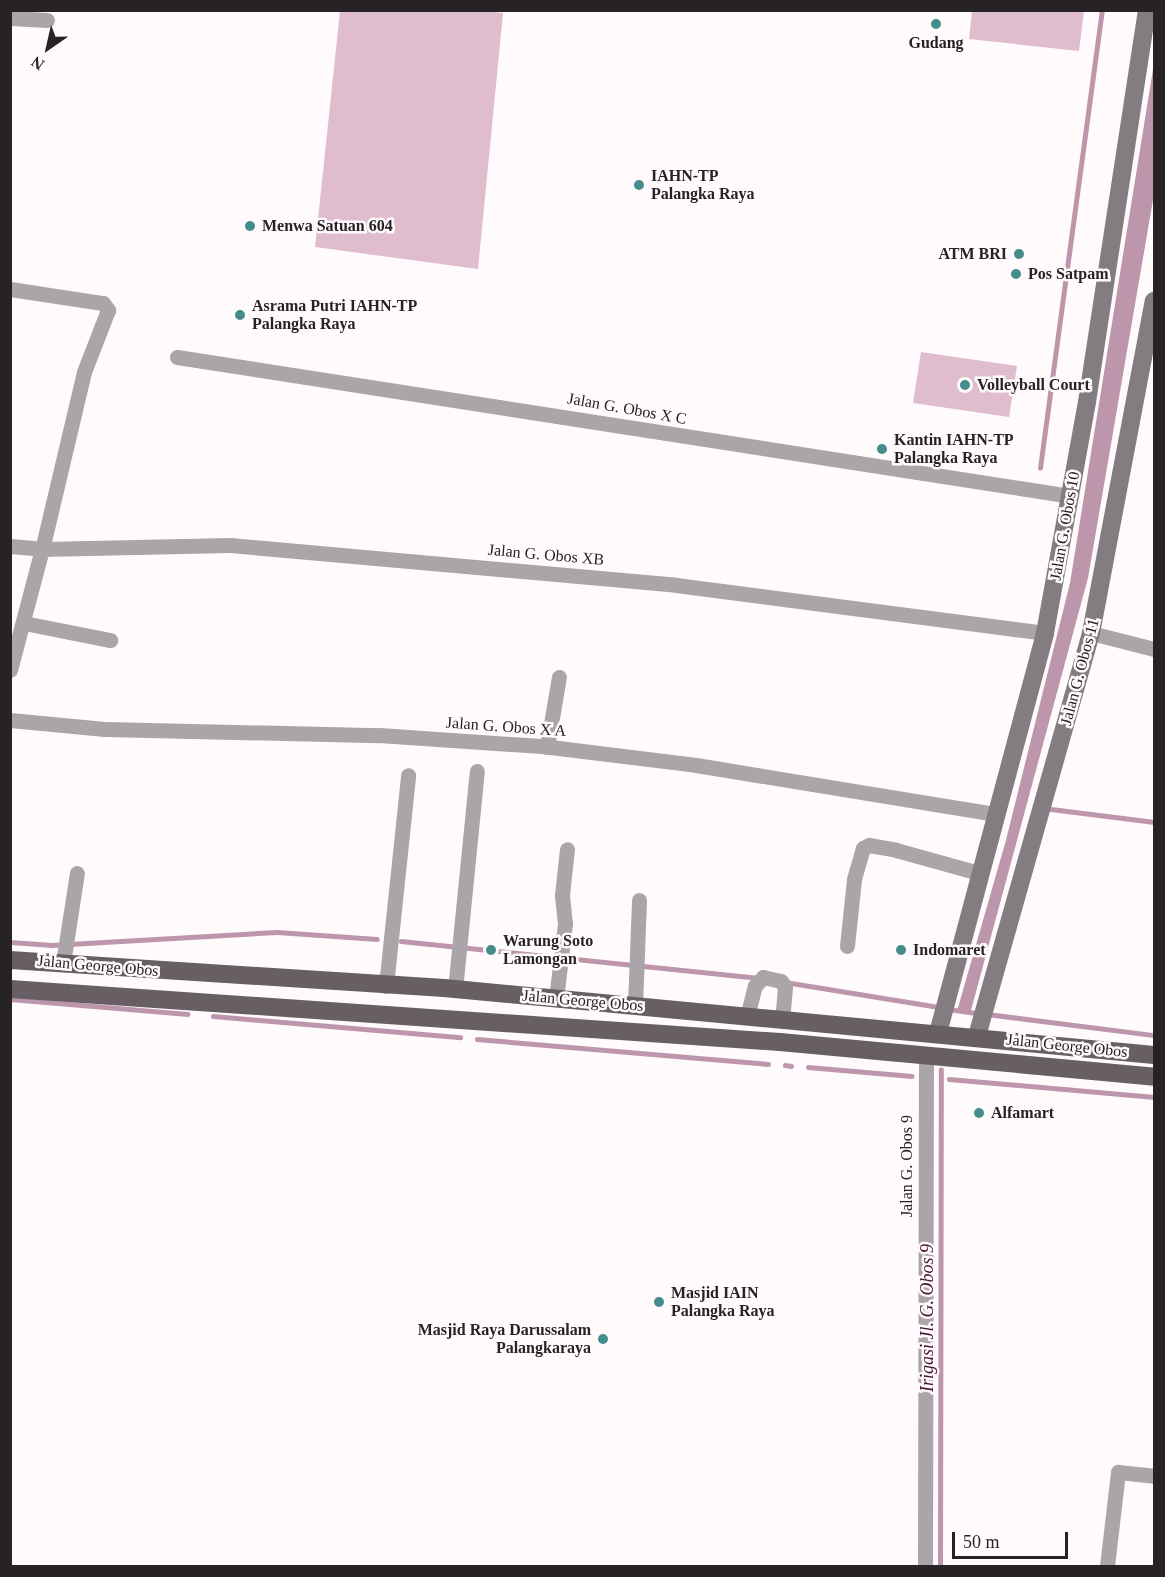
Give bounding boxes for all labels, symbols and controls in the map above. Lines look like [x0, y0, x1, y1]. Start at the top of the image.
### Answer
marker: Gudang [929, 17, 943, 31]
north arrow [18, 18, 78, 78]
place label: Gudang [908, 33, 964, 53]
text: N [28, 53, 47, 74]
place label: IAHN-TP Palangka Raya [651, 166, 755, 204]
marker: IAHN-TP Palangka Raya [632, 178, 646, 192]
place label: Menwa Satuan 604 [262, 216, 393, 236]
marker: Menwa Satuan 604 [243, 219, 257, 233]
place label: ATM BRI [938, 244, 1007, 264]
marker: ATM BRI [1012, 247, 1026, 261]
place label: Pos Satpam [1028, 264, 1108, 284]
marker: Pos Satpam [1009, 267, 1023, 281]
place label: Asrama Putri IAHN-TP Palangka Raya [252, 296, 417, 334]
marker: Asrama Putri IAHN-TP Palangka Raya [233, 308, 247, 322]
place label: Volleyball Court [977, 375, 1090, 395]
marker: Volleyball Court [958, 378, 972, 392]
street label: Jalan G. Obos X C [566, 389, 688, 429]
place label: Kantin IAHN-TP Palangka Raya [894, 430, 1014, 468]
marker: Kantin IAHN-TP Palangka Raya [875, 442, 889, 456]
street label: Jalan G. Obos 10 [1046, 470, 1084, 582]
street label: Jalan G. Obos XB [487, 540, 605, 570]
street label: Jalan G. Obos 11 [1057, 617, 1103, 727]
street label: Jalan G. Obos X A [445, 713, 567, 741]
place label: Warung Soto Lamongan [503, 931, 593, 969]
place label: Indomaret [913, 940, 986, 960]
marker: Warung Soto Lamongan [484, 943, 498, 957]
marker: Indomaret [894, 943, 908, 957]
street label: Jalan George Obos [37, 951, 159, 981]
street label: Jalan George Obos [522, 986, 644, 1016]
street label: Jalan George Obos [1006, 1030, 1128, 1062]
place label: Alfamart [991, 1103, 1054, 1123]
marker: Alfamart [972, 1106, 986, 1120]
street label: Jalan G. Obos 9 [897, 1115, 917, 1217]
water label: Irigasi Jl. G. Obos 9 [916, 1244, 938, 1392]
place label: Masjid IAIN Palangka Raya [671, 1283, 775, 1321]
marker: Masjid IAIN Palangka Raya [652, 1295, 666, 1309]
place label: Masjid Raya Darussalam Palangkaraya [418, 1320, 591, 1358]
marker: Masjid Raya Darussalam Palangkaraya [596, 1332, 610, 1346]
scale bar [955, 1520, 1070, 1558]
text: 50 m [963, 1532, 1000, 1552]

